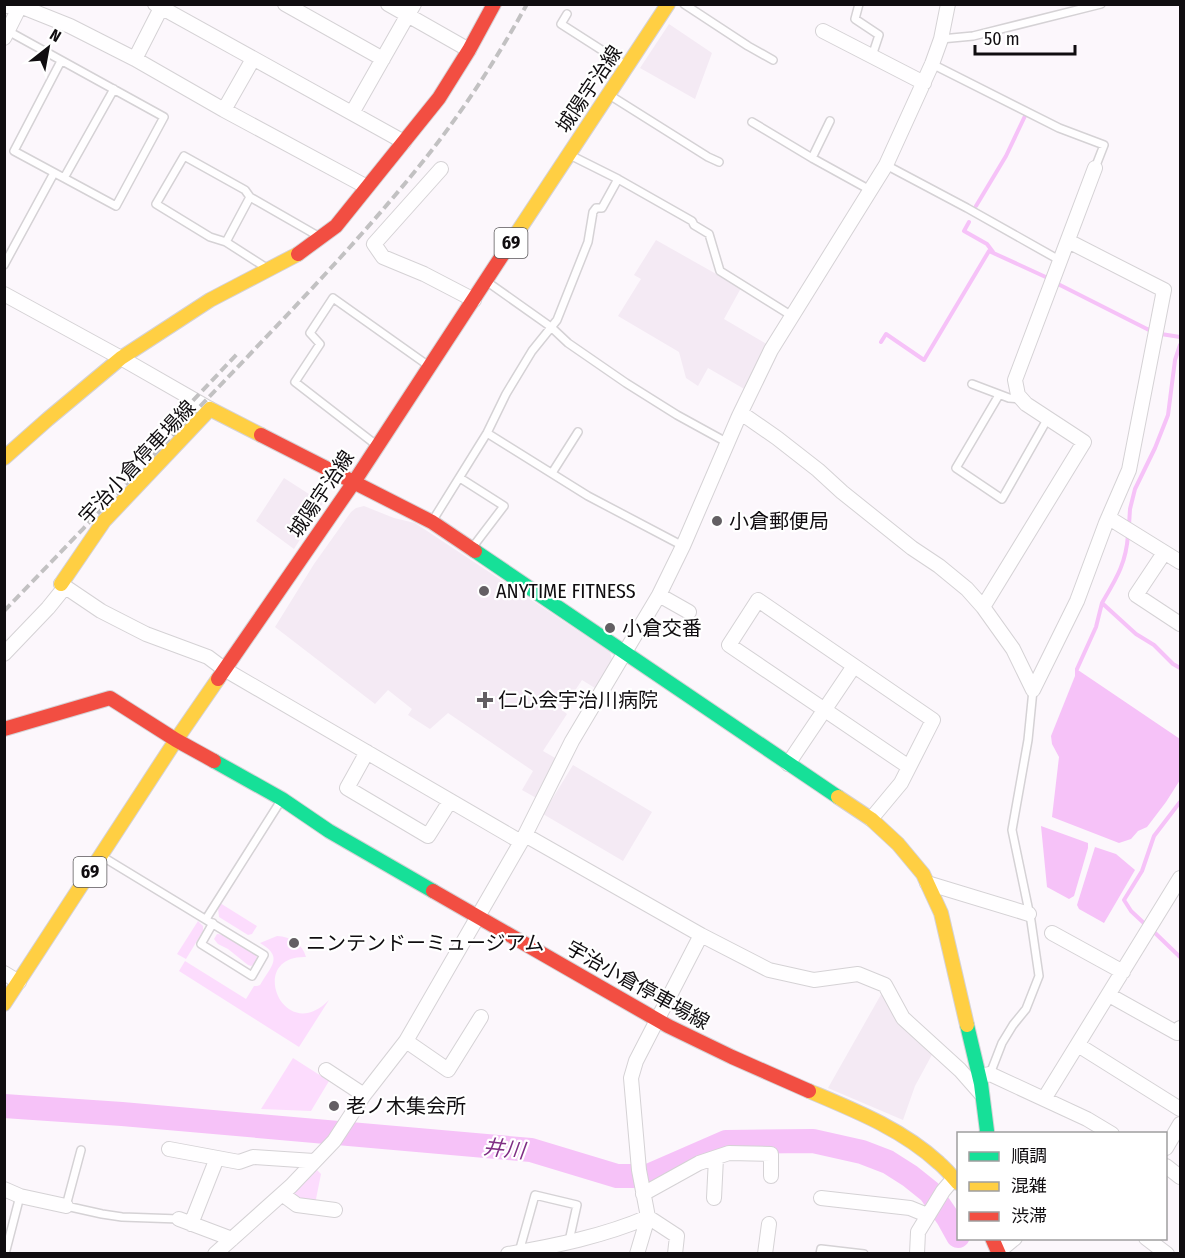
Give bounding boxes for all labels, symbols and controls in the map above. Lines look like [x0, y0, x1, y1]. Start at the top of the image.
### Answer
north arrow [18, 18, 78, 78]
scale bar [975, 18, 1076, 56]
text: N [46, 25, 64, 46]
text: 50 m [984, 28, 1020, 50]
street label: 城陽宇治線 [551, 41, 627, 137]
road number: 69 [494, 228, 528, 258]
street label: 宇治小倉停車場線 [74, 395, 200, 529]
street label: 城陽宇治線 [283, 446, 359, 542]
place label: 小倉郵便局 [729, 509, 829, 533]
marker: 小倉郵便局 [710, 514, 724, 528]
place label: ANYTIME FITNESS [496, 579, 636, 603]
marker: ANYTIME FITNESS [477, 584, 491, 598]
place label: 小倉交番 [622, 616, 702, 640]
marker: 小倉交番 [603, 621, 617, 635]
place label: 仁心会宇治川病院 [498, 688, 658, 712]
marker: 仁心会宇治川病院 [476, 691, 494, 709]
road number: 69 [74, 857, 106, 887]
place label: ニンテンドーミュージアム [306, 931, 544, 955]
marker: ニンテンドーミュージアム [287, 936, 301, 950]
street label: 宇治小倉停車場線 [562, 936, 714, 1034]
place label: 老ノ木集会所 [346, 1094, 466, 1118]
marker: 老ノ木集会所 [327, 1099, 341, 1113]
legend [957, 1132, 1167, 1240]
water label: 井川 [482, 1134, 528, 1164]
text: 順調 [1011, 1145, 1047, 1167]
text: 混雑 [1011, 1175, 1047, 1197]
text: 渋滞 [1011, 1205, 1047, 1227]

